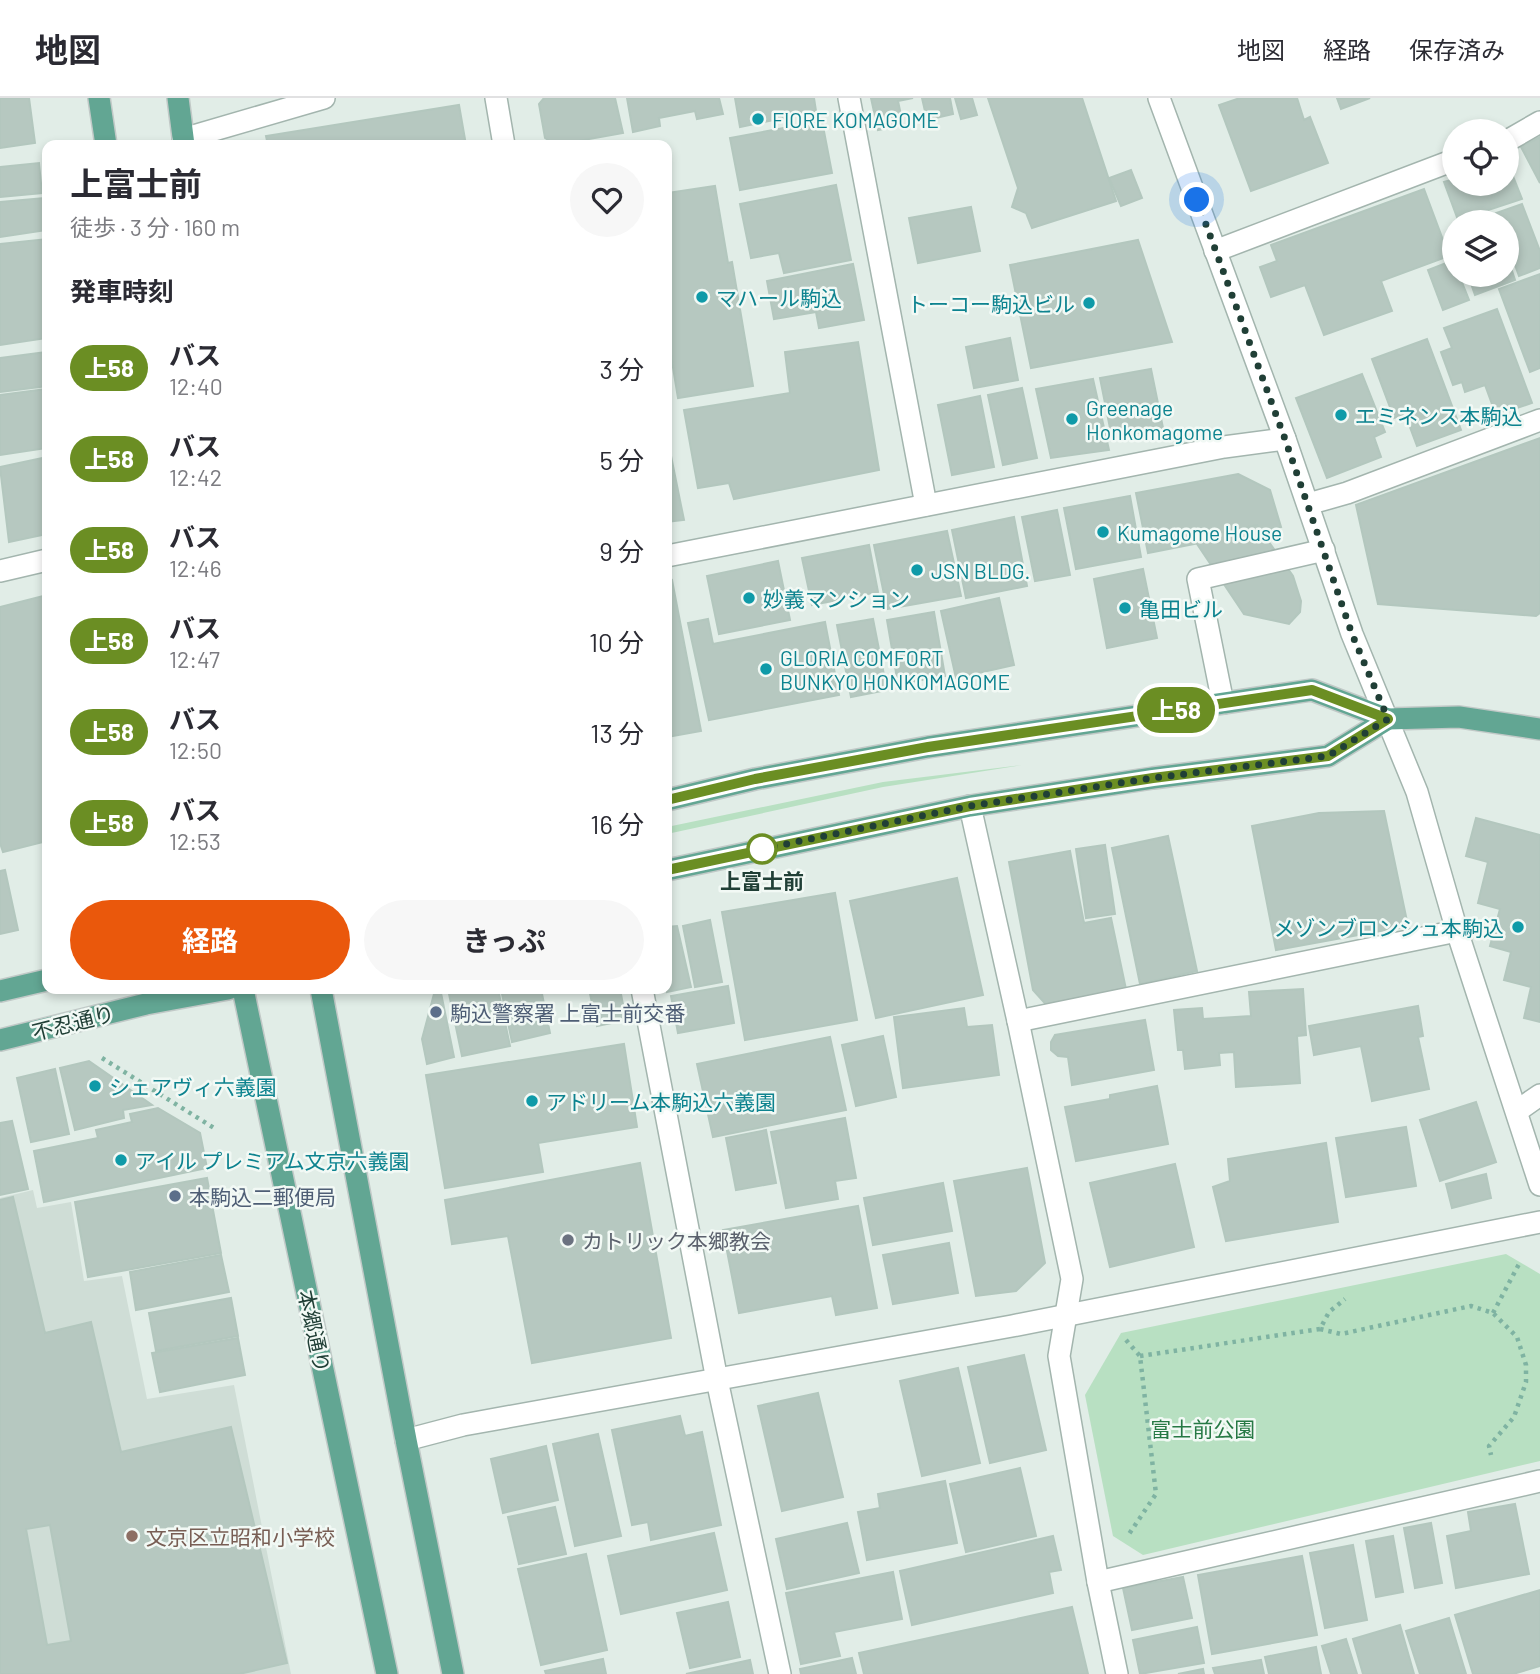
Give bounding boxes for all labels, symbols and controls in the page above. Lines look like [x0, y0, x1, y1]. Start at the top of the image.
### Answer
text: 地図 [35, 29, 101, 69]
text: 地図 [1237, 35, 1285, 64]
text: 経路 [1323, 35, 1371, 64]
text: 保存済み [1409, 35, 1505, 64]
place label: FIORE KOMAGOME [772, 107, 939, 132]
marker: FIORE KOMAGOME [750, 111, 766, 127]
map controls [1442, 119, 1519, 287]
button: locate [1442, 119, 1519, 196]
text: 上富士前 [70, 163, 202, 203]
button: heart [570, 163, 644, 237]
your location [1179, 182, 1214, 217]
button: layers [1442, 210, 1519, 287]
text: 徒歩 · 3 分 · 160 m [70, 213, 240, 241]
text: 発車時刻 [70, 275, 174, 306]
place label: マハール駒込 [716, 285, 842, 310]
marker: マハール駒込 [694, 289, 710, 305]
place label: トーコー駒込ビル [907, 291, 1075, 316]
marker: トーコー駒込ビル [1081, 295, 1097, 311]
text: バス [169, 339, 221, 370]
text: 上58 [84, 353, 134, 382]
text: 3 分 [599, 353, 644, 384]
text: 12:40 [169, 372, 223, 400]
place label: Greenage Honkomagome [1086, 395, 1223, 444]
place label: エミネンス本駒込 [1355, 403, 1523, 428]
marker: エミネンス本駒込 [1333, 407, 1349, 423]
marker: Greenage Honkomagome [1064, 411, 1080, 427]
text: バス [169, 430, 221, 461]
text: 上58 [84, 444, 134, 473]
text: 5 分 [599, 444, 644, 475]
text: 12:42 [169, 463, 222, 491]
place label: Kumagome House [1117, 520, 1282, 545]
text: バス [169, 521, 221, 552]
marker: Kumagome House [1095, 524, 1111, 540]
text: 上58 [84, 535, 134, 564]
text: 9 分 [599, 535, 644, 566]
text: 12:46 [169, 554, 222, 582]
place label: JSN BLDG. [931, 558, 1030, 583]
marker: JSN BLDG. [909, 562, 925, 578]
place label: 妙義マンション [763, 586, 910, 611]
marker: 妙義マンション [741, 590, 757, 606]
place label: 亀田ビル [1139, 596, 1223, 621]
marker: 亀田ビル [1117, 600, 1133, 616]
text: バス [169, 612, 221, 643]
text: 上58 [84, 626, 134, 655]
text: 10 分 [589, 626, 644, 657]
text: 12:47 [169, 645, 220, 673]
place label: GLORIA COMFORT BUNKYO HONKOMAGOME [780, 645, 1010, 694]
marker: GLORIA COMFORT BUNKYO HONKOMAGOME [758, 661, 774, 677]
line badge: 上58 [1136, 687, 1216, 733]
text: 上58 [1151, 695, 1201, 724]
text: バス [169, 703, 221, 734]
text: 上58 [84, 717, 134, 746]
text: 13 分 [590, 717, 644, 748]
text: 12:50 [169, 736, 222, 764]
text: バス [169, 794, 221, 825]
text: 上58 [84, 808, 134, 837]
text: 16 分 [590, 808, 644, 839]
text: 12:53 [169, 827, 221, 855]
marker: 上富士前 [747, 834, 777, 864]
place label: 上富士前 [720, 868, 804, 893]
button: 経路 [70, 900, 350, 980]
button: きっぷ [364, 900, 644, 980]
place label: メゾンブロンシュ本駒込 [1274, 915, 1504, 940]
marker: メゾンブロンシュ本駒込 [1510, 919, 1526, 935]
street label: 不忍通り [29, 1000, 117, 1044]
place label: 駒込警察署 上富士前交番 [450, 1000, 685, 1025]
marker: 駒込警察署 上富士前交番 [428, 1004, 444, 1020]
place label: シェアヴィ六義園 [109, 1074, 277, 1099]
marker: シェアヴィ六義園 [87, 1078, 103, 1094]
place label: アドリーム本駒込六義園 [546, 1089, 776, 1114]
marker: アドリーム本駒込六義園 [524, 1093, 540, 1109]
place label: アイル プレミアム文京六義園 [135, 1148, 410, 1173]
marker: アイル プレミアム文京六義園 [113, 1152, 129, 1168]
place label: 本駒込二郵便局 [189, 1184, 336, 1209]
marker: 本駒込二郵便局 [167, 1188, 183, 1204]
place label: カトリック本郷教会 [582, 1228, 771, 1253]
marker: カトリック本郷教会 [560, 1232, 576, 1248]
street label: 本郷通り [294, 1287, 336, 1375]
park label: 富士前公園 [1151, 1416, 1256, 1441]
place label: 文京区立昭和小学校 [146, 1524, 335, 1549]
marker: 文京区立昭和小学校 [124, 1528, 140, 1544]

